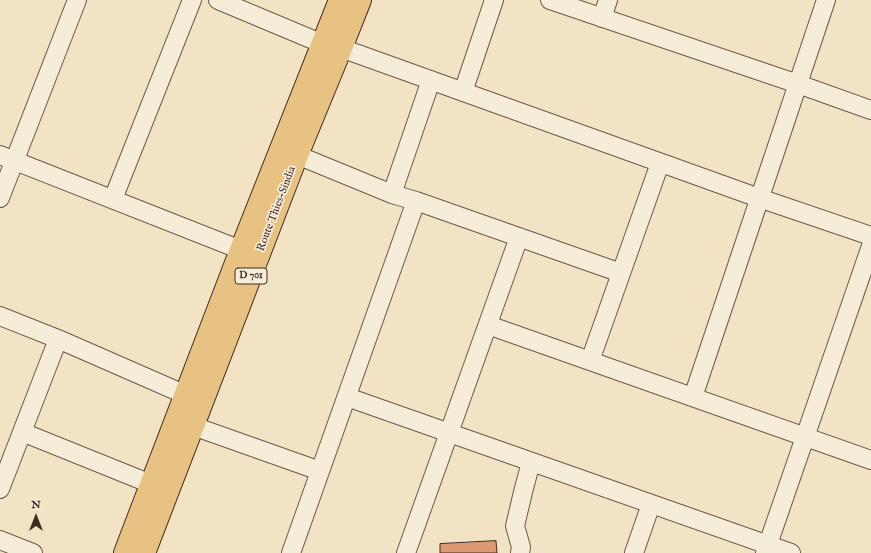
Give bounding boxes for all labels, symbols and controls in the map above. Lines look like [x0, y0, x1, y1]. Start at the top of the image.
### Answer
street label: Route Thies-Sindia [255, 165, 299, 253]
road number: D 701 [235, 268, 267, 284]
north arrow [16, 497, 56, 537]
text: N [31, 498, 41, 512]

